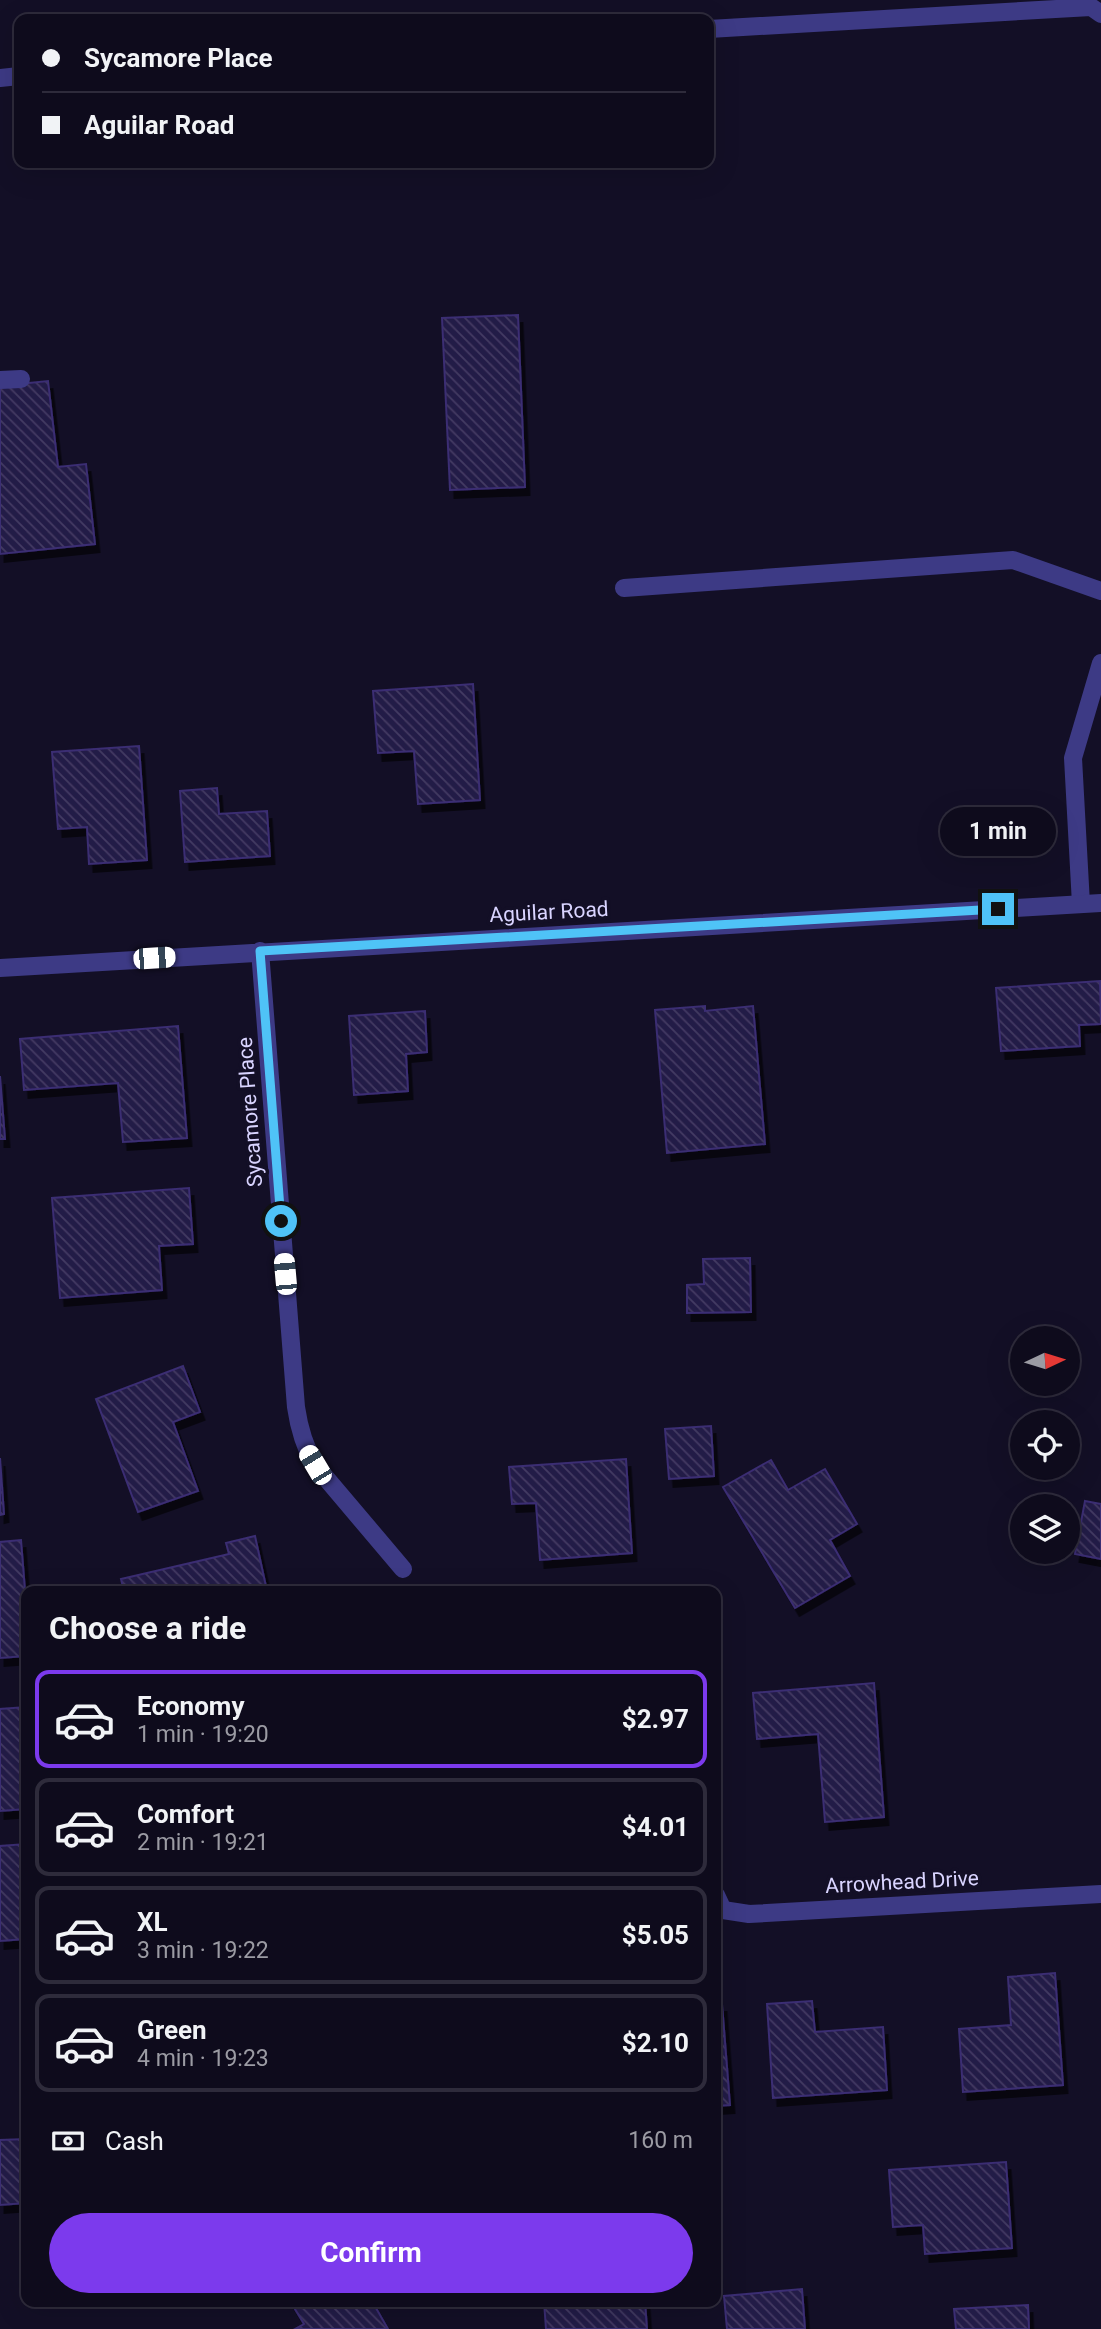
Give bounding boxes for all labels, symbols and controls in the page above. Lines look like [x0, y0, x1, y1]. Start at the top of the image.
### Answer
text: Sycamore Place [84, 43, 273, 73]
text: Aguilar Road [84, 110, 234, 140]
callout: 1 min [940, 808, 1056, 856]
text: 1 min [969, 818, 1027, 845]
route end [982, 893, 1014, 925]
street label: Aguilar Road [489, 897, 609, 927]
car [133, 946, 176, 970]
street label: Sycamore Place [233, 1036, 267, 1188]
route start [265, 1205, 297, 1237]
car [273, 1252, 298, 1296]
north arrow [1010, 1326, 1080, 1396]
map controls [1010, 1326, 1080, 1564]
button: locate [1010, 1410, 1080, 1480]
car [296, 1442, 335, 1488]
button: layers [1010, 1494, 1080, 1564]
text: Choose a ride [49, 1609, 246, 1647]
icon: car [53, 1688, 116, 1751]
text: Economy [137, 1691, 244, 1721]
text: $2.97 [622, 1704, 689, 1734]
text: 1 min · 19:20 [137, 1721, 269, 1748]
icon: car [53, 1796, 116, 1859]
text: Comfort [137, 1799, 234, 1829]
text: $4.01 [622, 1812, 689, 1842]
text: 2 min · 19:21 [137, 1829, 269, 1856]
street label: Arrowhead Drive [825, 1866, 979, 1898]
icon: car [53, 1904, 116, 1967]
text: XL [137, 1907, 168, 1937]
text: $5.05 [622, 1920, 689, 1950]
text: 3 min · 19:22 [137, 1937, 269, 1964]
icon: car [53, 2012, 116, 2075]
text: Green [137, 2015, 207, 2045]
text: $2.10 [622, 2028, 689, 2058]
text: 4 min · 19:23 [137, 2045, 269, 2072]
icon: cash [49, 2122, 87, 2160]
text: Cash [105, 2126, 164, 2156]
text: 160 m [628, 2127, 693, 2154]
button: Confirm [49, 2213, 693, 2293]

